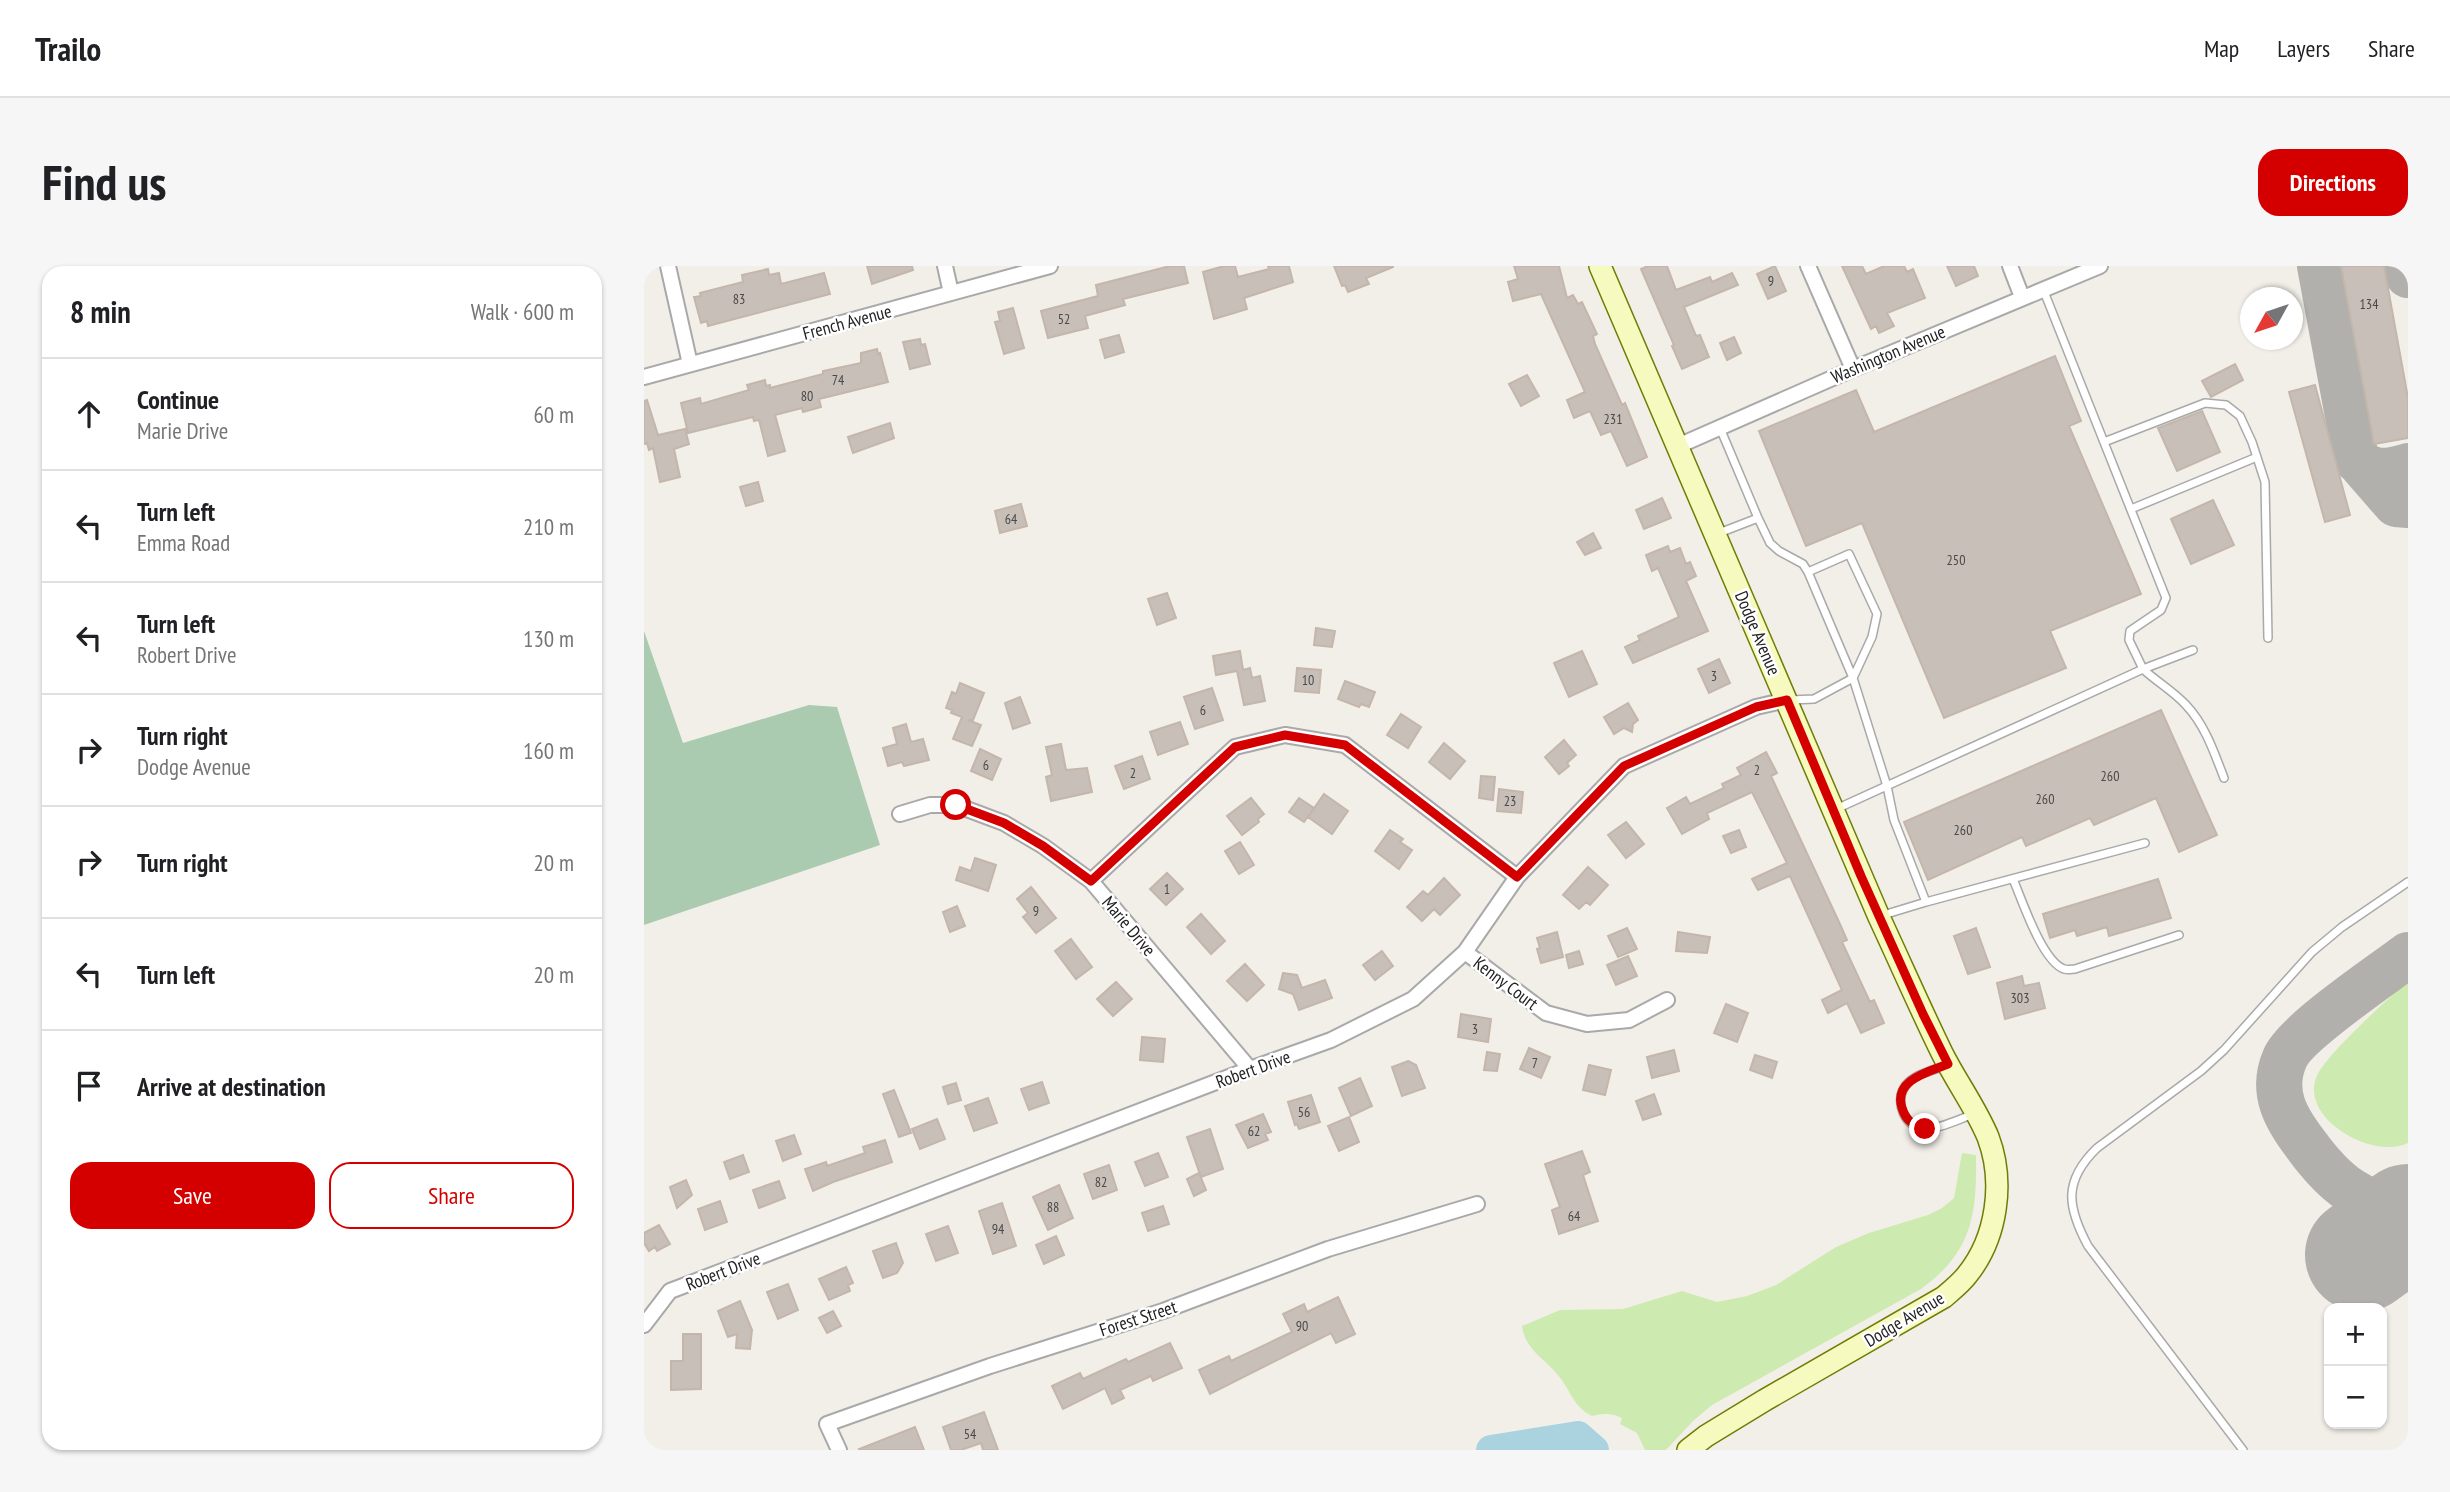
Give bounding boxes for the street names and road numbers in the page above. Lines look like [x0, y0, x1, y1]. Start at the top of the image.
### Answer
street label: French Avenue [800, 299, 894, 345]
street label: Washington Avenue [1828, 320, 1948, 388]
street label: Dodge Avenue [1730, 588, 1786, 678]
street label: Marie Drive [1097, 891, 1161, 961]
street label: Kenny Court [1469, 951, 1543, 1015]
street label: Robert Drive [1213, 1045, 1293, 1093]
street label: Robert Drive [683, 1246, 763, 1296]
street label: Dodge Avenue [1860, 1286, 1948, 1352]
street label: Forest Street [1097, 1295, 1179, 1341]

